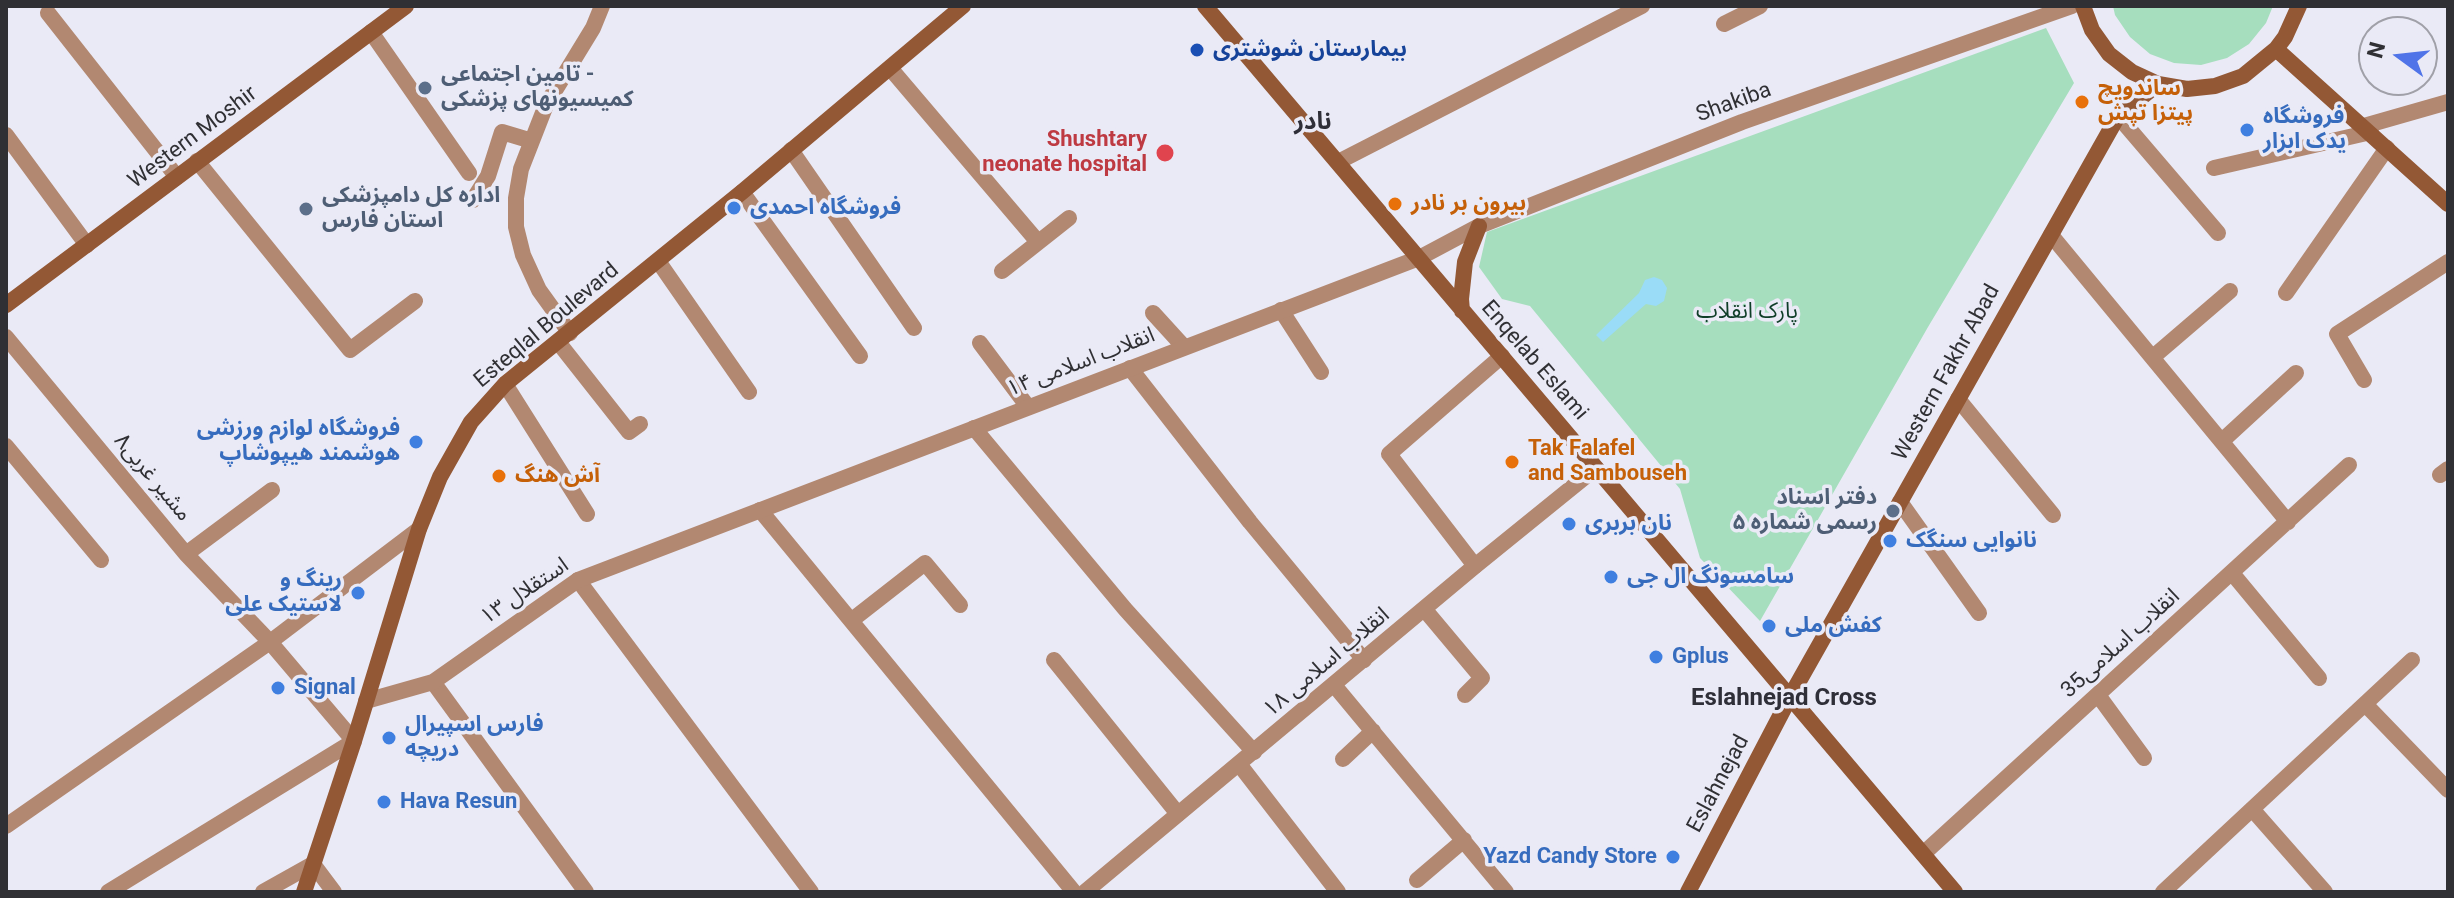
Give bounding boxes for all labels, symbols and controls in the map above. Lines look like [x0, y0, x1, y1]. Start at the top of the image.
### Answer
north arrow [2358, 16, 2438, 96]
place label: بیمارستان شوشتری [1213, 37, 1407, 63]
text: N [2362, 39, 2390, 61]
marker: بیمارستان شوشتری [1188, 41, 1206, 59]
place label: تامین اجتماعی - کمیسیونهای پزشکی [441, 62, 634, 114]
place label: ساندویچ پیتزا تپش [2098, 76, 2193, 128]
street label: Shakiba [1693, 77, 1775, 129]
marker: تامین اجتماعی - کمیسیونهای پزشکی [416, 79, 434, 97]
street label: Western Moshir [123, 81, 263, 195]
marker: ساندویچ پیتزا تپش [2073, 93, 2091, 111]
place label: فروشگاه یدک ابزار [2263, 104, 2346, 156]
district label: نادر [1294, 109, 1332, 137]
marker: فروشگاه یدک ابزار [2238, 121, 2256, 139]
place label: Shushtary neonate hospital [982, 127, 1147, 178]
marker: Shushtary neonate hospital [1154, 142, 1176, 164]
place label: اداره کل دامپزشکی استان فارس [322, 183, 500, 234]
place label: بیرون بر نادر [1411, 191, 1526, 217]
place label: فروشگاه احمدی [750, 195, 901, 221]
marker: بیرون بر نادر [1386, 195, 1404, 213]
marker: فروشگاه احمدی [725, 199, 743, 217]
marker: اداره کل دامپزشکی استان فارس [297, 200, 315, 218]
street label: Esteqlal Boulevard [469, 258, 625, 394]
street label: Western Fakhr Abad [1888, 280, 2006, 466]
street label: Enqelab Eslami [1475, 296, 1593, 426]
park label: پارک انقلاب [1696, 299, 1798, 325]
street label: ۱۴ انقلاب اسلامی [1003, 323, 1159, 403]
place label: فروشگاه لوازم ورزشی هوشمند هیپوشاپ [197, 416, 400, 468]
street label: مشیر غربی۸ [108, 429, 196, 527]
marker: فروشگاه لوازم ورزشی هوشمند هیپوشاپ [407, 433, 425, 451]
place label: Tak Falafel and Sambouseh [1528, 436, 1687, 488]
marker: Tak Falafel and Sambouseh [1503, 453, 1521, 471]
place label: آش هنگ [515, 463, 600, 489]
marker: آش هنگ [490, 467, 508, 485]
place label: دفتر اسناد رسمی شماره ۵ [1733, 485, 1877, 536]
marker: دفتر اسناد رسمی شماره ۵ [1884, 502, 1902, 520]
place label: نان بربری [1585, 511, 1672, 537]
marker: نان بربری [1560, 515, 1578, 533]
place label: نانوایی سنگک [1906, 528, 2037, 554]
marker: نانوایی سنگک [1881, 532, 1899, 550]
street label: ۱۳ استقلال [476, 553, 574, 631]
place label: سامسونگ ال جی [1627, 564, 1794, 590]
place label: رینگ و لاستیک علی [225, 567, 342, 618]
marker: سامسونگ ال جی [1602, 568, 1620, 586]
marker: رینگ و لاستیک علی [349, 584, 367, 602]
street label: 35انقلاب اسلامی [2056, 584, 2186, 704]
street label: ۱۸ انقلاب اسلامی [1259, 603, 1395, 723]
place label: کفش ملی [1785, 613, 1882, 639]
marker: کفش ملی [1760, 617, 1778, 635]
place label: Gplus [1672, 644, 1729, 670]
marker: Gplus [1647, 648, 1665, 666]
place label: Signal [294, 675, 356, 701]
marker: Signal [269, 679, 287, 697]
district label: Eslahnejad Cross [1691, 685, 1877, 713]
place label: فارس اسپیرال دریچه [405, 712, 544, 764]
marker: فارس اسپیرال دریچه [380, 729, 398, 747]
street label: Eslahnejad [1682, 731, 1756, 837]
place label: Hava Resun [400, 789, 517, 815]
marker: Hava Resun [375, 793, 393, 811]
place label: Yazd Candy Store [1483, 844, 1657, 870]
marker: Yazd Candy Store [1664, 848, 1682, 866]

